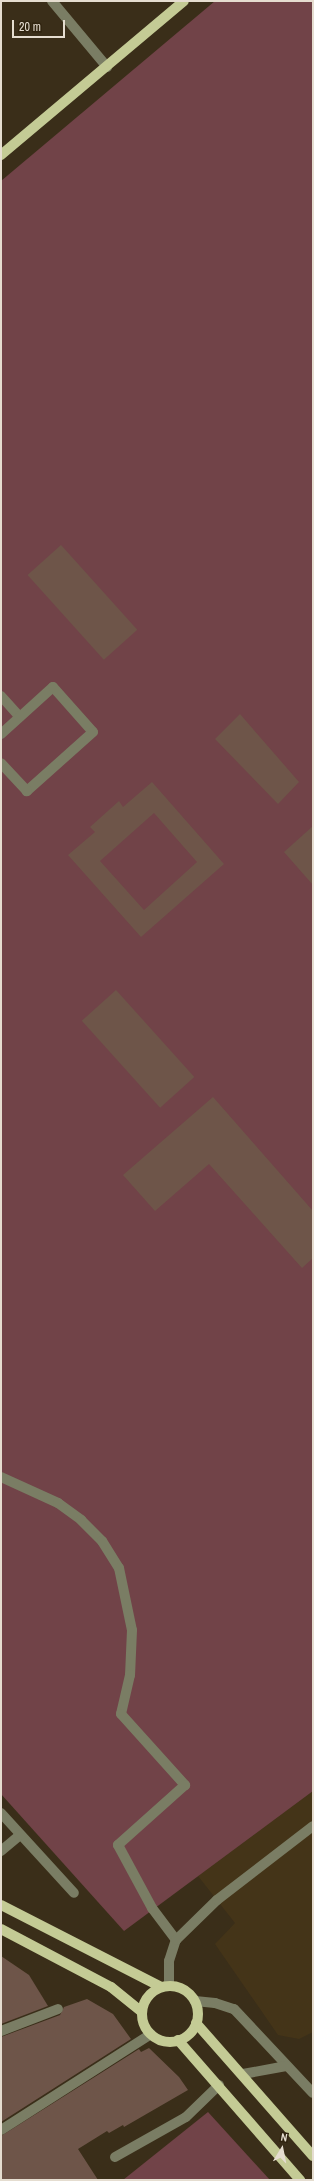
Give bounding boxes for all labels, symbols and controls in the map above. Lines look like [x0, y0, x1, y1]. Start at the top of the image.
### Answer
scale bar [14, 12, 67, 38]
text: 20 m [19, 19, 41, 35]
north arrow [262, 2129, 302, 2169]
text: N [280, 2130, 288, 2145]

